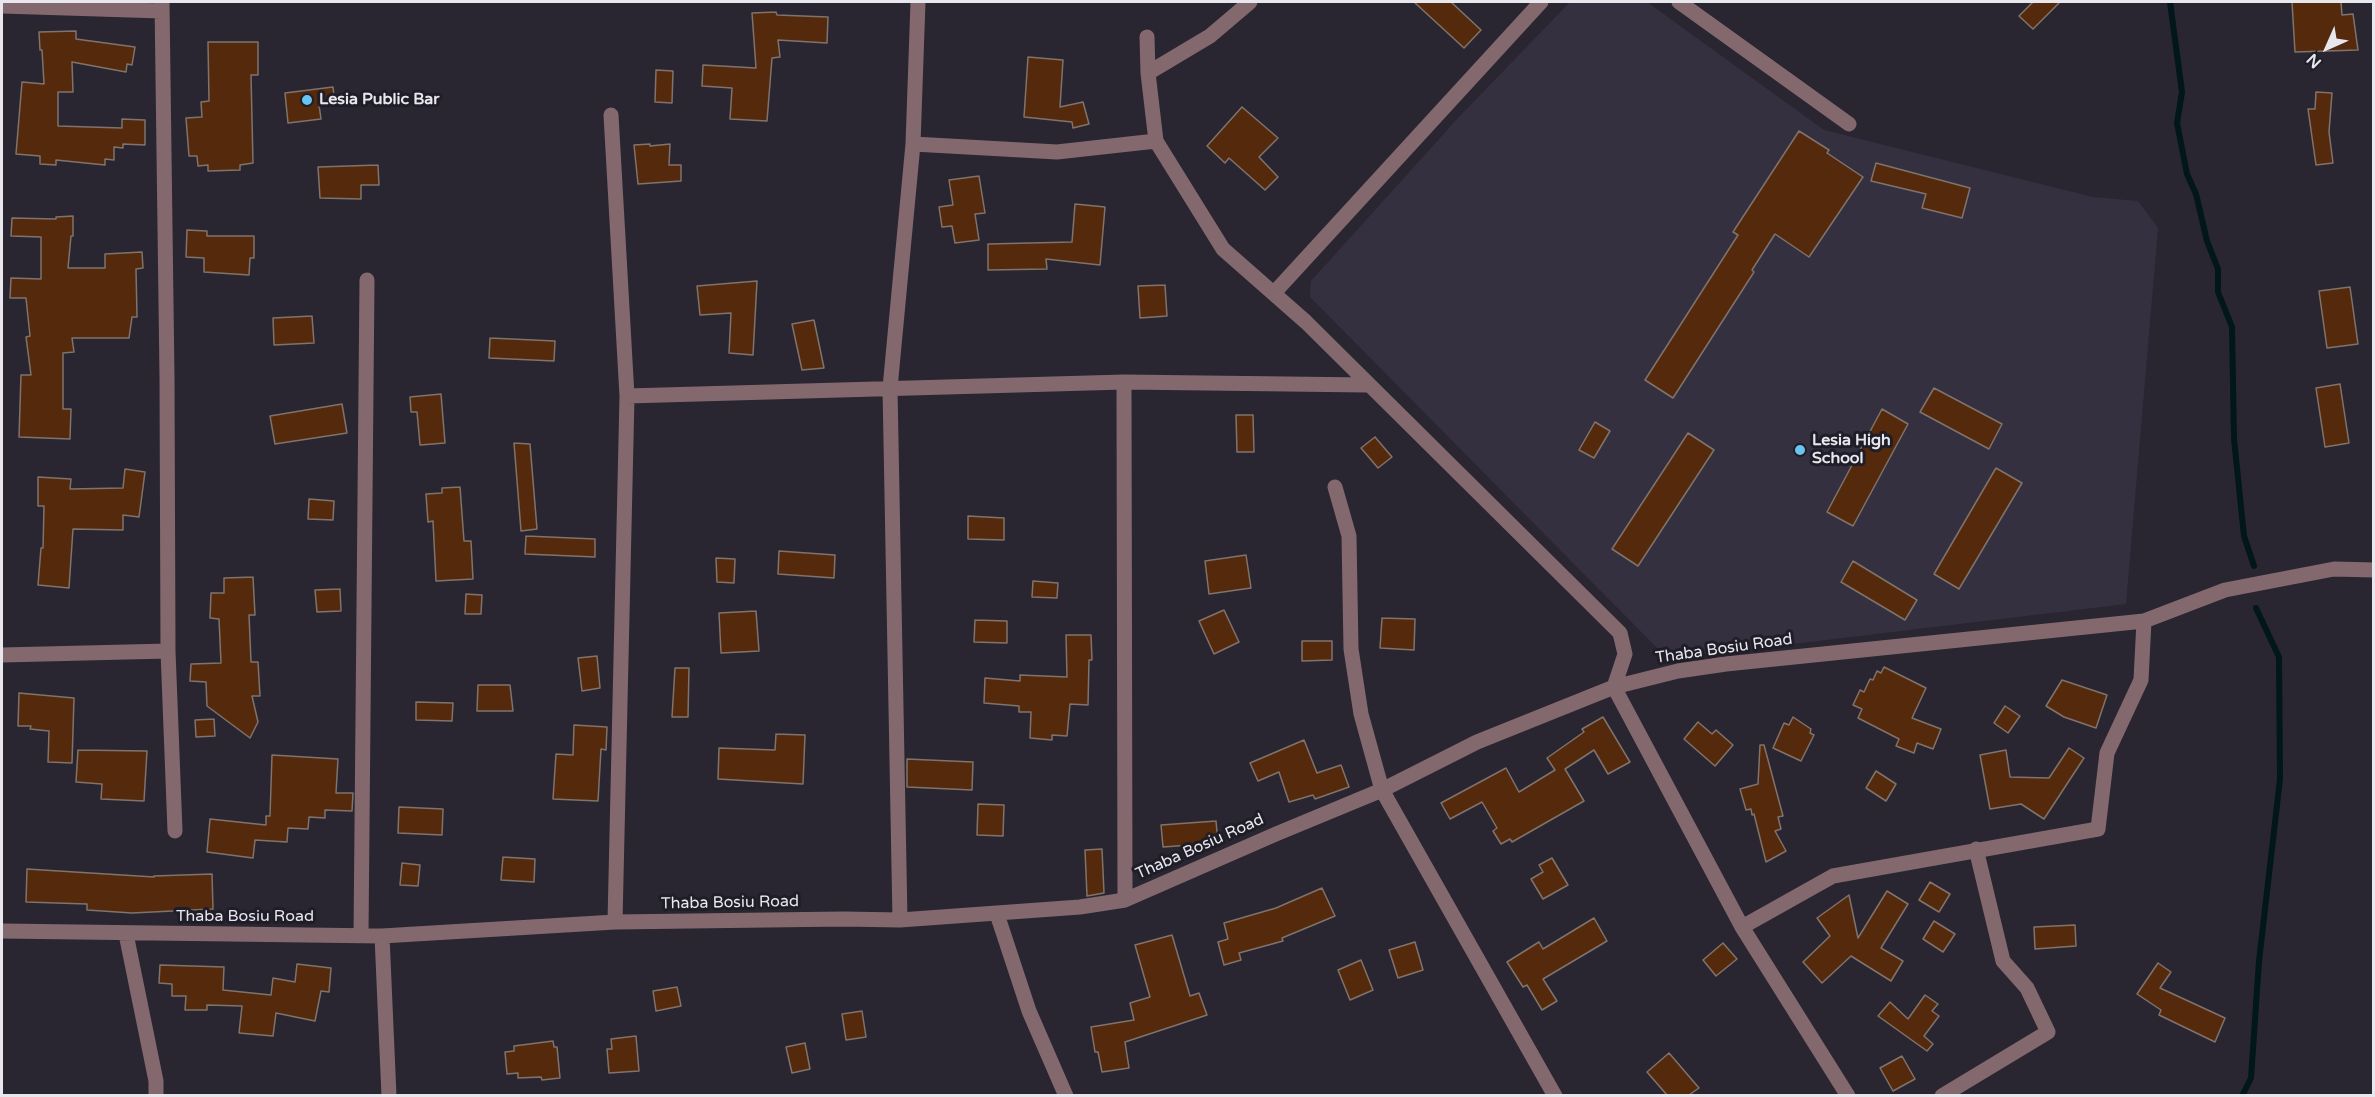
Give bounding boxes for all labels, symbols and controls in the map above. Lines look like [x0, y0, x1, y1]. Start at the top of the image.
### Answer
north arrow [2297, 18, 2357, 78]
text: N [2303, 49, 2326, 72]
place label: Lesia Public Bar [319, 90, 439, 110]
marker: Lesia Public Bar [300, 93, 314, 107]
place label: Lesia High School [1812, 431, 1891, 469]
marker: Lesia High School [1793, 443, 1807, 457]
street label: Thaba Bosiu Road [1654, 630, 1794, 668]
street label: Thaba Bosiu Road [1133, 810, 1267, 884]
street label: Thaba Bosiu Road [661, 892, 799, 914]
street label: Thaba Bosiu Road [176, 907, 314, 927]

